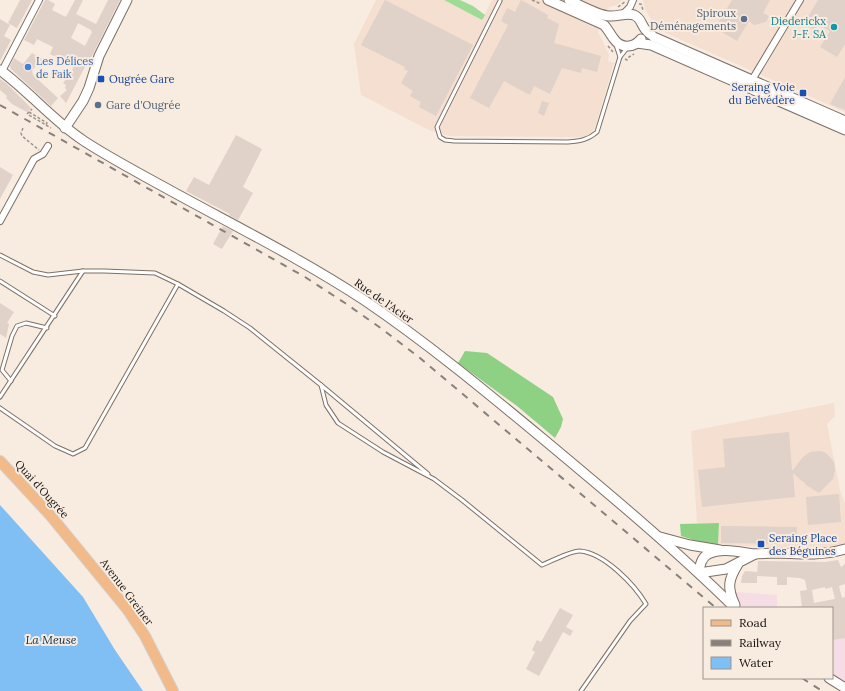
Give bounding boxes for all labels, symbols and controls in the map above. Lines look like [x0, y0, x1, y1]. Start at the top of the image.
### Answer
place label: Spiroux Déménagements [650, 6, 736, 33]
marker: Spiroux Déménagements [739, 14, 749, 24]
place label: Diederickx J-F. SA [771, 14, 827, 41]
marker: Diederickx J-F. SA [829, 22, 839, 32]
place label: Les Délices de Faik [36, 54, 93, 81]
marker: Les Délices de Faik [23, 62, 33, 72]
place label: Ougrée Gare [109, 72, 175, 86]
marker: Ougrée Gare [96, 74, 106, 84]
place label: Seraing Voie du Belvédère [729, 80, 795, 107]
marker: Seraing Voie du Belvédère [798, 88, 808, 98]
place label: Gare d'Ougrée [106, 98, 180, 112]
marker: Gare d'Ougrée [93, 100, 103, 110]
street label: Rue de l'Acier [352, 275, 416, 327]
street label: Quai d'Ougrée [12, 457, 72, 521]
place label: Seraing Place des Béguines [769, 531, 837, 558]
marker: Seraing Place des Béguines [756, 539, 766, 549]
street label: Avenue Greiner [97, 555, 157, 628]
legend [703, 607, 833, 679]
text: Road [739, 615, 767, 630]
water label: La Meuse [25, 632, 77, 647]
text: Railway [739, 635, 782, 650]
text: Water [739, 655, 774, 670]

